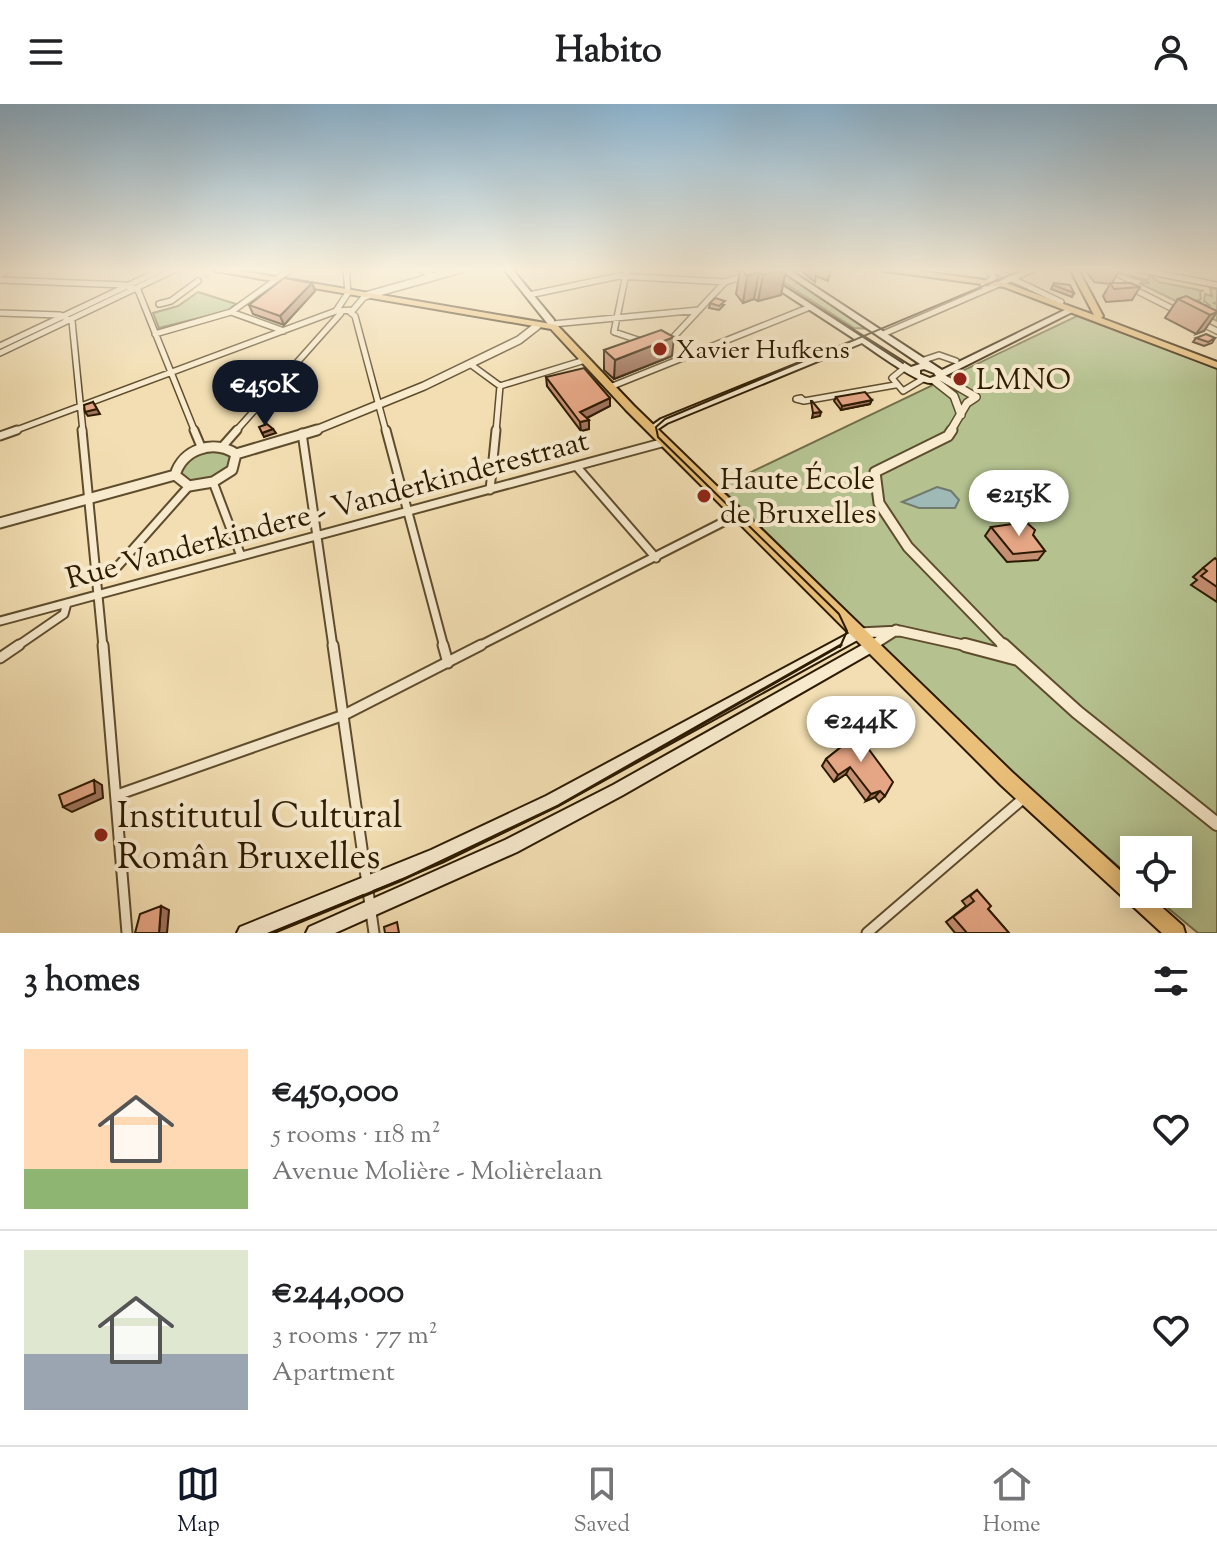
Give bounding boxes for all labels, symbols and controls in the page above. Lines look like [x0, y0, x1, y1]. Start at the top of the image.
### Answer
text: Habito [555, 26, 662, 78]
icon: menu [24, 30, 68, 74]
icon: person [1149, 30, 1193, 74]
place label: Xavier Hufkens [676, 333, 850, 370]
marker: Xavier Hufkens [651, 340, 669, 358]
pin: €450K [209, 360, 321, 428]
place label: LMNO [976, 360, 1071, 403]
text: €450K [230, 367, 300, 404]
marker: LMNO [951, 370, 969, 388]
street label: Rue Vanderkindere - Vanderkinderestraat [62, 421, 594, 602]
place label: Haute École de Bruxelles [720, 460, 877, 537]
pin: €215K [963, 470, 1075, 538]
text: €215K [987, 477, 1051, 514]
marker: Haute École de Bruxelles [695, 487, 713, 505]
pin: €244K [805, 696, 917, 764]
text: €244K [825, 703, 897, 740]
place label: Institutul Cultural Român Bruxelles [117, 792, 403, 885]
marker: Institutul Cultural Român Bruxelles [92, 826, 110, 844]
map controls [1120, 836, 1192, 908]
button: locate [1120, 836, 1192, 908]
text: 3 homes [24, 957, 140, 1006]
icon: filters [1149, 959, 1193, 1003]
text: €450,000 [272, 1068, 399, 1117]
icon: home [88, 1081, 184, 1177]
icon: heart [1149, 1107, 1193, 1151]
text: 5 rooms · 118 m² [272, 1117, 440, 1154]
text: Avenue Molière - Molièrelaan [272, 1154, 603, 1191]
text: €244,000 [272, 1269, 404, 1318]
icon: home [88, 1282, 184, 1378]
icon: heart [1149, 1308, 1193, 1352]
text: 3 rooms · 77 m² [272, 1318, 437, 1355]
text: Apartment [272, 1355, 395, 1392]
tab: Map [176, 1462, 220, 1542]
tab: Saved [573, 1462, 630, 1542]
tab: Home [983, 1462, 1041, 1542]

